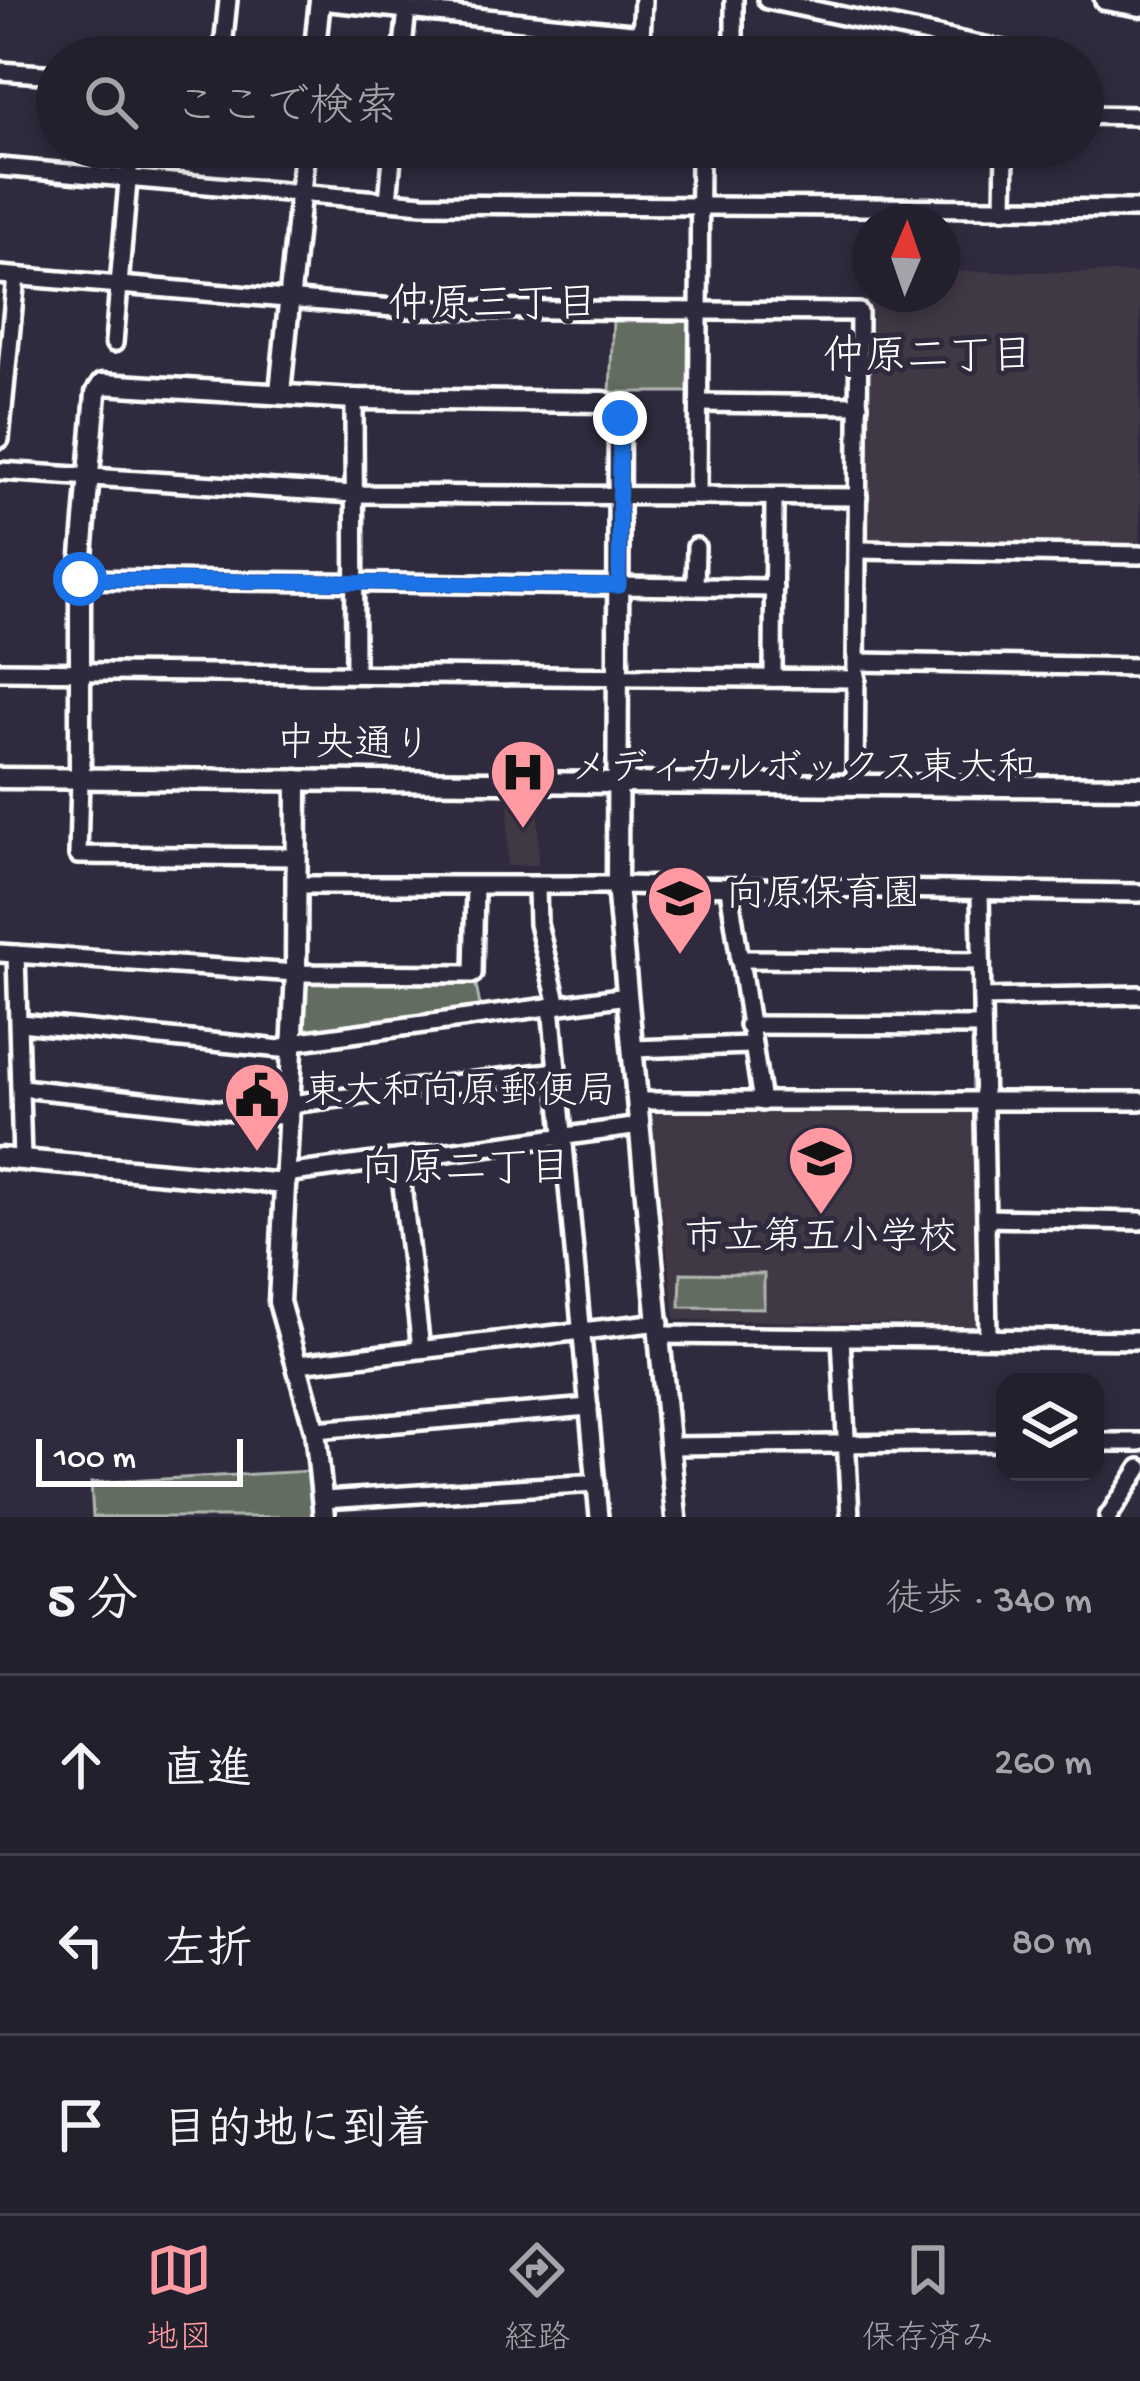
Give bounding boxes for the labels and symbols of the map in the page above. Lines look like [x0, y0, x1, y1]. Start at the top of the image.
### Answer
north arrow [852, 204, 960, 312]
district label: 仲原三丁目 [388, 281, 598, 333]
district label: 仲原二丁目 [823, 333, 1033, 385]
route end [593, 391, 647, 445]
route start [53, 552, 107, 606]
street label: 中央通り [276, 722, 432, 772]
hospital icon: メディカルボックス東大和 [488, 737, 558, 831]
place label: メディカルボックス東大和 [570, 747, 1036, 795]
school or university icon: 向原保育園 [645, 863, 715, 957]
place label: 向原保育園 [726, 873, 921, 921]
public building icon: 東大和向原郵便局 [222, 1060, 292, 1154]
place label: 東大和向原郵便局 [304, 1070, 616, 1118]
school or university icon: 市立第五小学校 [786, 1123, 856, 1217]
district label: 向原二丁目 [361, 1145, 571, 1197]
place label: 市立第五小学校 [684, 1216, 958, 1264]
scale bar [36, 1433, 243, 1486]

